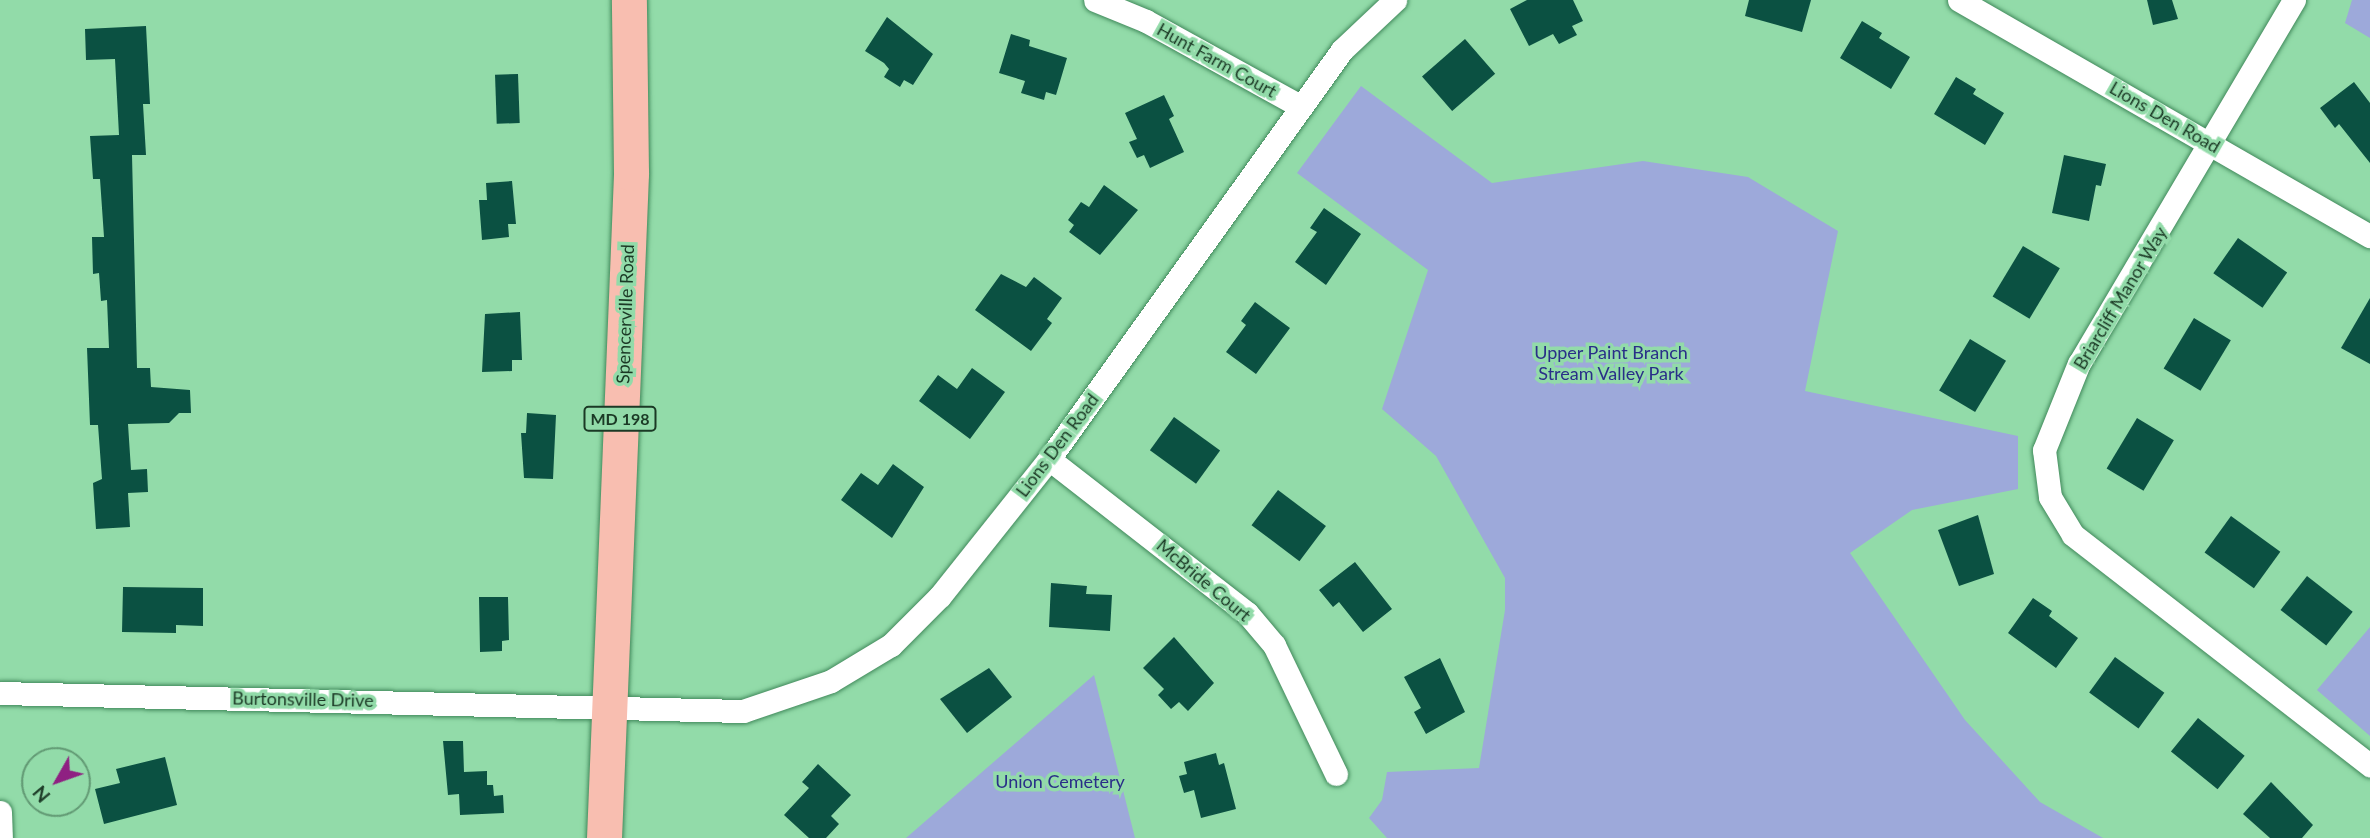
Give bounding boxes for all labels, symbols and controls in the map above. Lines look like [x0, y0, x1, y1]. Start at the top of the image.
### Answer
street label: Hunt Farm Court [1153, 18, 1281, 102]
street label: Lions Den Road [2106, 77, 2224, 157]
street label: Briarcliff Manor Way [2069, 222, 2171, 374]
street label: Spencerville Road [612, 244, 638, 384]
park label: Upper Paint Branch Stream Valley Park [1534, 342, 1688, 384]
street label: Lions Den Road [1011, 389, 1103, 501]
road number: MD 198 [583, 406, 657, 432]
street label: McBride Court [1152, 534, 1256, 626]
street label: Burtonsville Drive [232, 687, 374, 711]
north arrow [21, 747, 91, 817]
park label: Union Cemetery [995, 770, 1125, 792]
text: N [28, 782, 55, 808]

